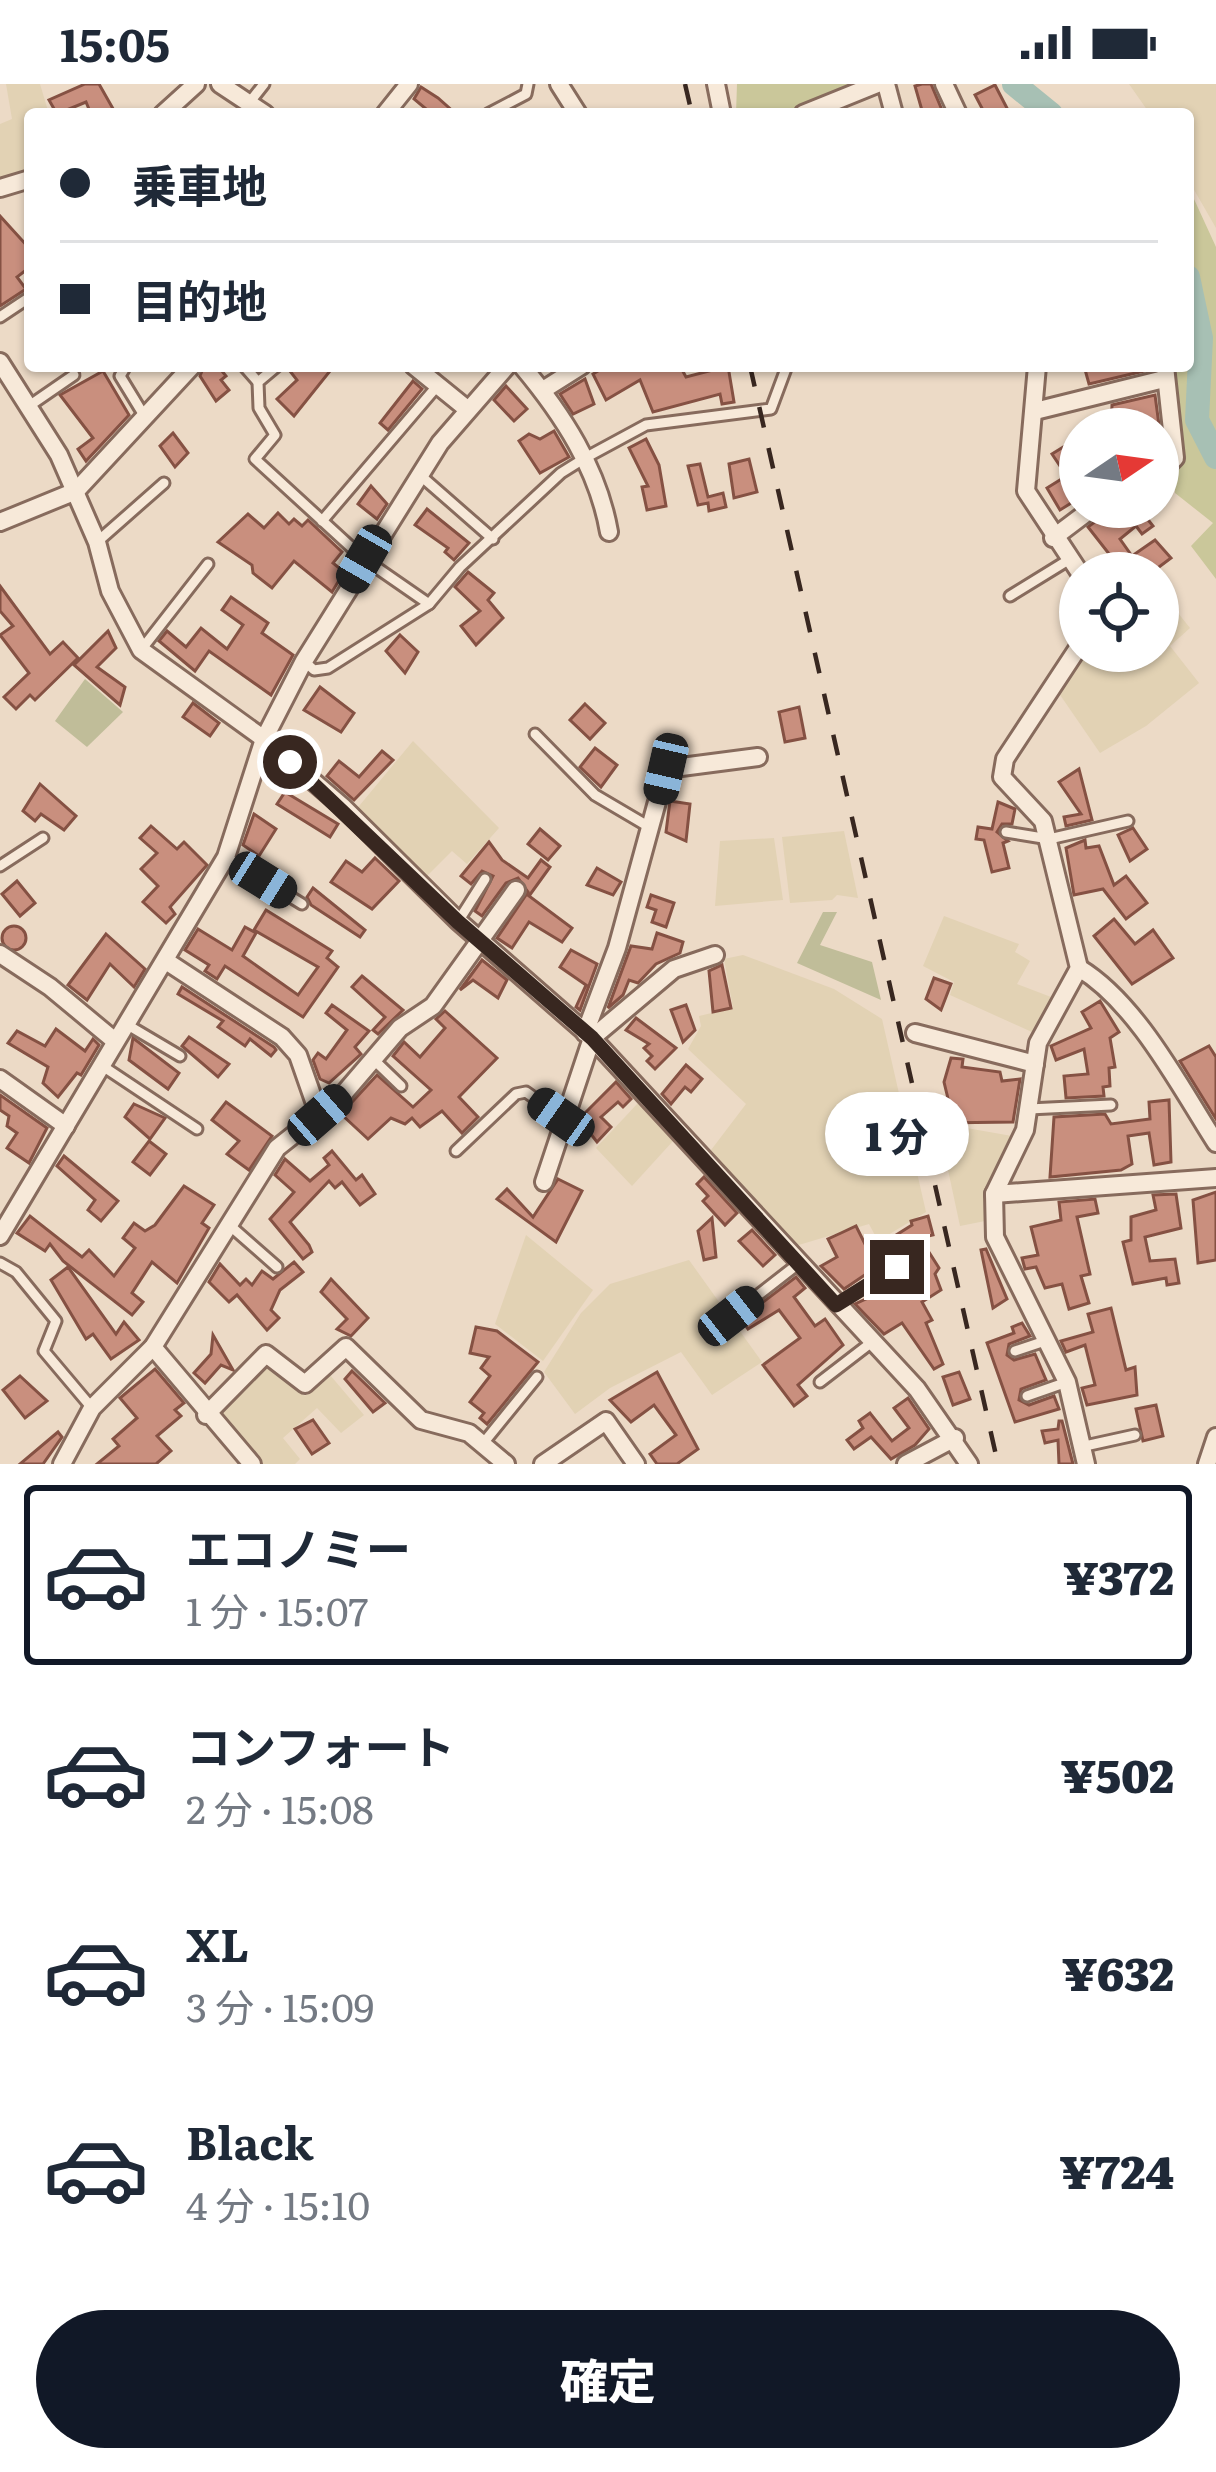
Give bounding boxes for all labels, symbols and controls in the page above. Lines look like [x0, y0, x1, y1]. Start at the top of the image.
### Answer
text: 15:05 [60, 9, 170, 76]
text: 乗車地 [132, 150, 267, 217]
text: 目的地 [132, 265, 267, 332]
north arrow [1059, 408, 1179, 528]
map controls [1059, 408, 1179, 672]
car [330, 519, 398, 599]
button: locate [1059, 552, 1179, 672]
car [640, 730, 692, 808]
route start [263, 735, 317, 789]
car [223, 846, 303, 914]
car [281, 1078, 359, 1152]
car [521, 1082, 601, 1152]
callout: 1 分 [825, 1093, 969, 1177]
text: 1 分 [865, 1105, 929, 1163]
route end [870, 1240, 924, 1294]
car [692, 1280, 770, 1352]
text: エコノミー [186, 1513, 411, 1580]
icon: car [42, 1521, 150, 1629]
text: ¥372 [1063, 1542, 1174, 1609]
text: 1 分 · 15:07 [186, 1580, 368, 1638]
text: コンフォート [186, 1711, 455, 1778]
icon: car [42, 1719, 150, 1827]
text: ¥502 [1061, 1740, 1174, 1807]
text: 2 分 · 15:08 [186, 1778, 374, 1836]
text: XL [186, 1909, 249, 1976]
icon: car [42, 1917, 150, 2025]
text: ¥632 [1062, 1938, 1174, 2005]
text: 3 分 · 15:09 [186, 1976, 374, 2034]
text: Black [186, 2107, 314, 2174]
icon: car [42, 2115, 150, 2223]
text: ¥724 [1060, 2136, 1174, 2203]
text: 4 分 · 15:10 [186, 2174, 370, 2232]
button: 確定 [36, 2310, 1180, 2448]

